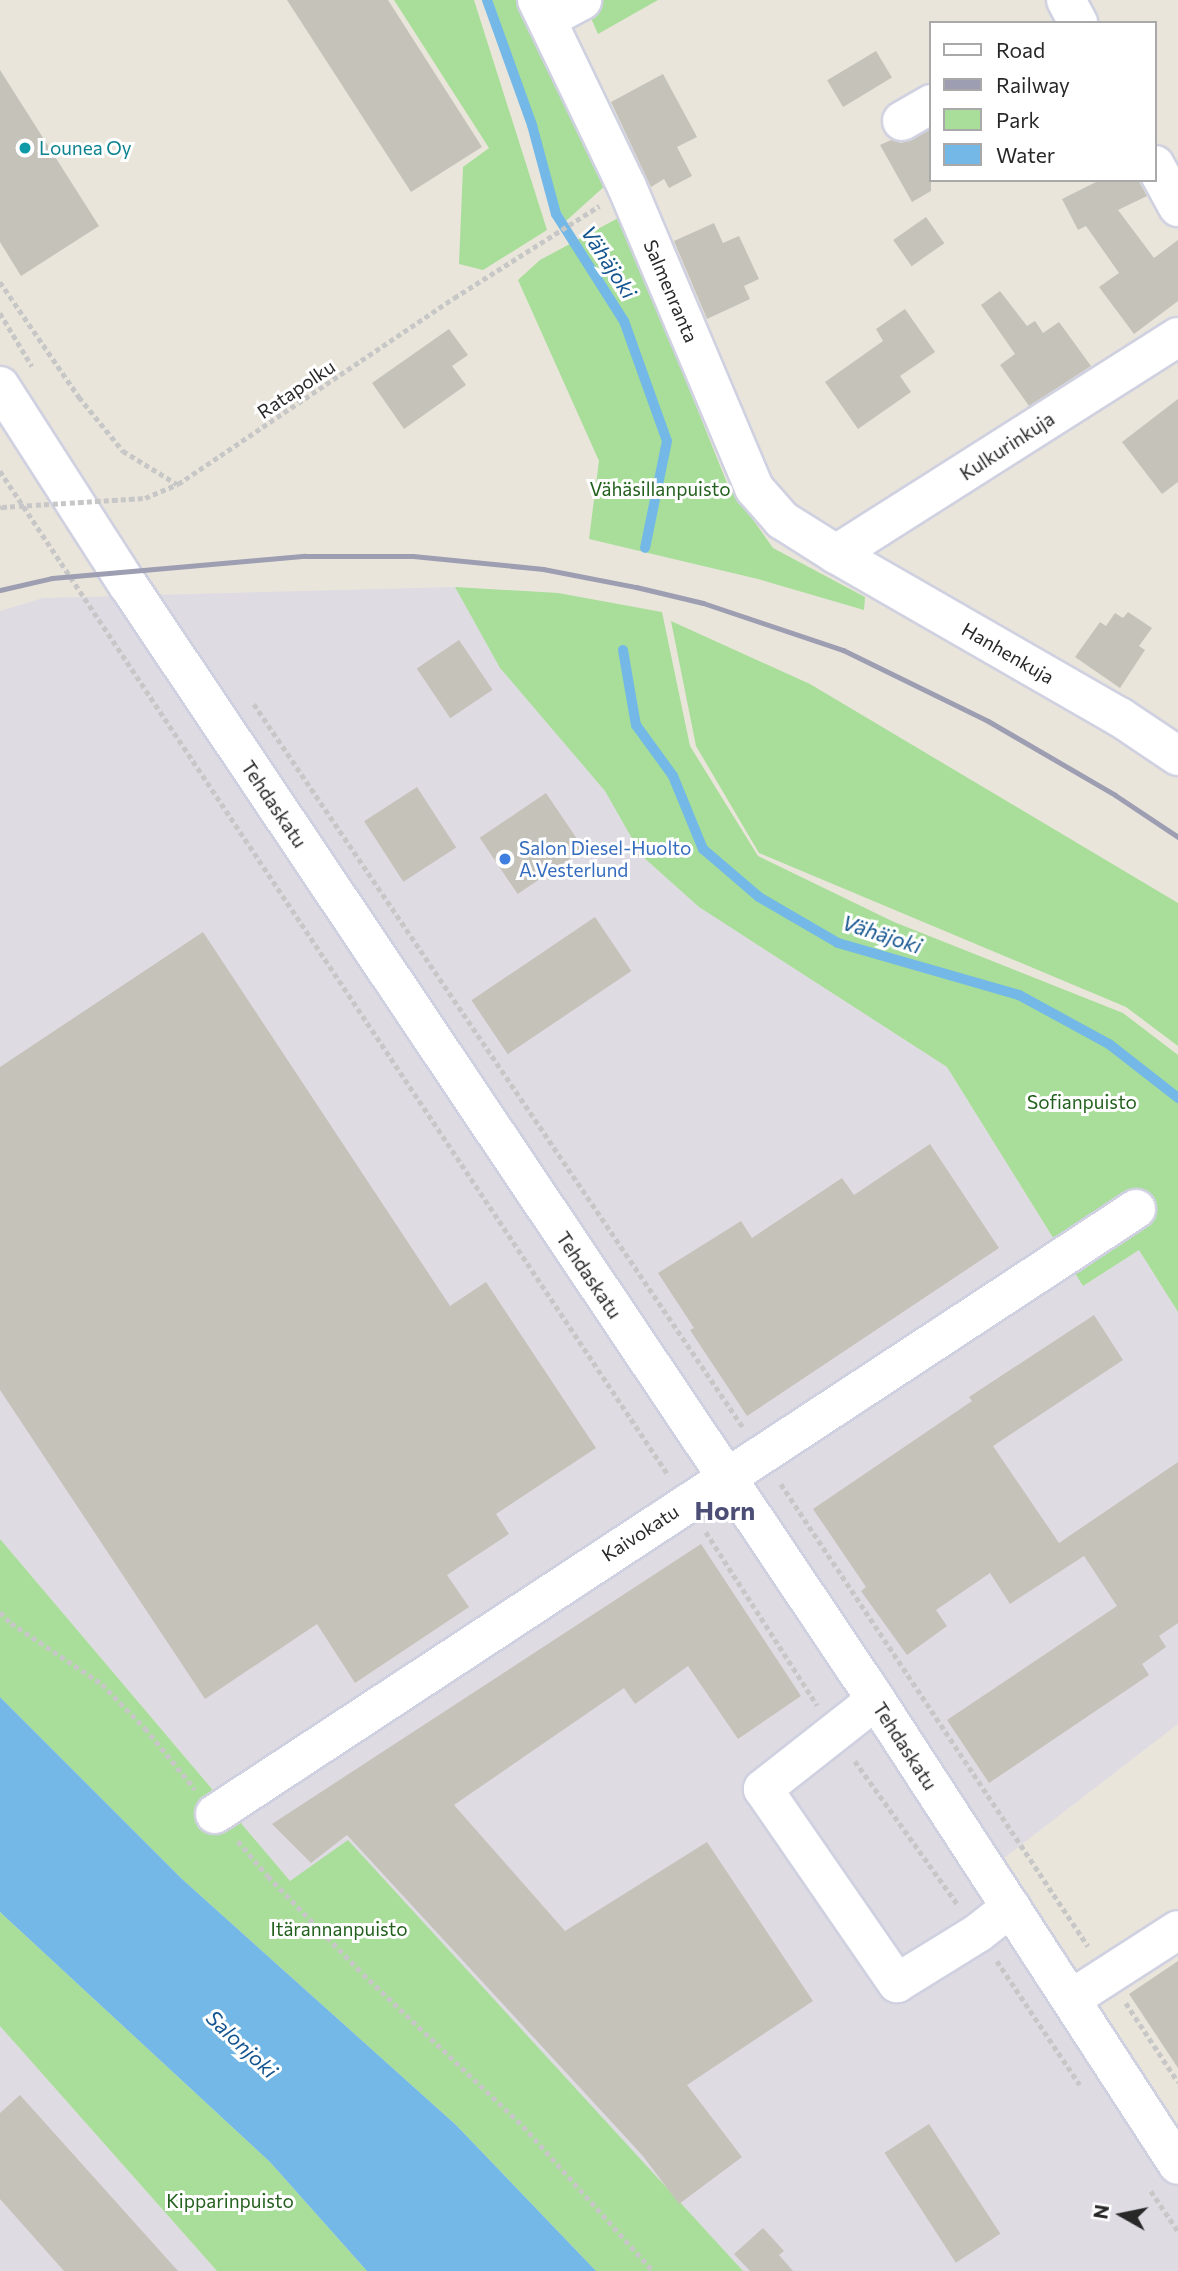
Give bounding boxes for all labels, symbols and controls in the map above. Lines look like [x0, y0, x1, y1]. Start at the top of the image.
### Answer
legend [930, 21, 1157, 182]
text: Road [996, 37, 1045, 62]
text: Railway [996, 72, 1070, 97]
text: Park [996, 107, 1040, 132]
place label: Lounea Oy [39, 137, 132, 159]
marker: Lounea Oy [17, 140, 33, 156]
text: Water [996, 142, 1055, 167]
water label: Vähäjoki [576, 221, 642, 303]
street label: Salmenranta [639, 236, 703, 346]
street label: Ratapolku [253, 355, 339, 423]
street label: Kulkurinkuja [956, 407, 1058, 485]
park label: Vähäsillanpuisto [589, 478, 731, 500]
street label: Hanhenkuja [958, 617, 1058, 689]
street label: Tehdaskatu [237, 756, 311, 852]
place label: Salon Diesel-Huolto A.Vesterlund [519, 837, 691, 881]
marker: Salon Diesel-Huolto A.Vesterlund [497, 851, 513, 867]
water label: Vähäjoki [839, 909, 925, 959]
park label: Sofianpuisto [1027, 1091, 1137, 1113]
street label: Tehdaskatu [552, 1227, 626, 1323]
district label: Horn [695, 1494, 755, 1526]
street label: Kaivokatu [597, 1500, 683, 1566]
street label: Tehdaskatu [868, 1698, 942, 1794]
park label: Itärannanpuisto [270, 1918, 408, 1940]
water label: Salonjoki [201, 2005, 283, 2083]
north arrow [1087, 2180, 1157, 2250]
park label: Kipparinpuisto [166, 2190, 294, 2212]
text: N [1088, 2203, 1113, 2220]

